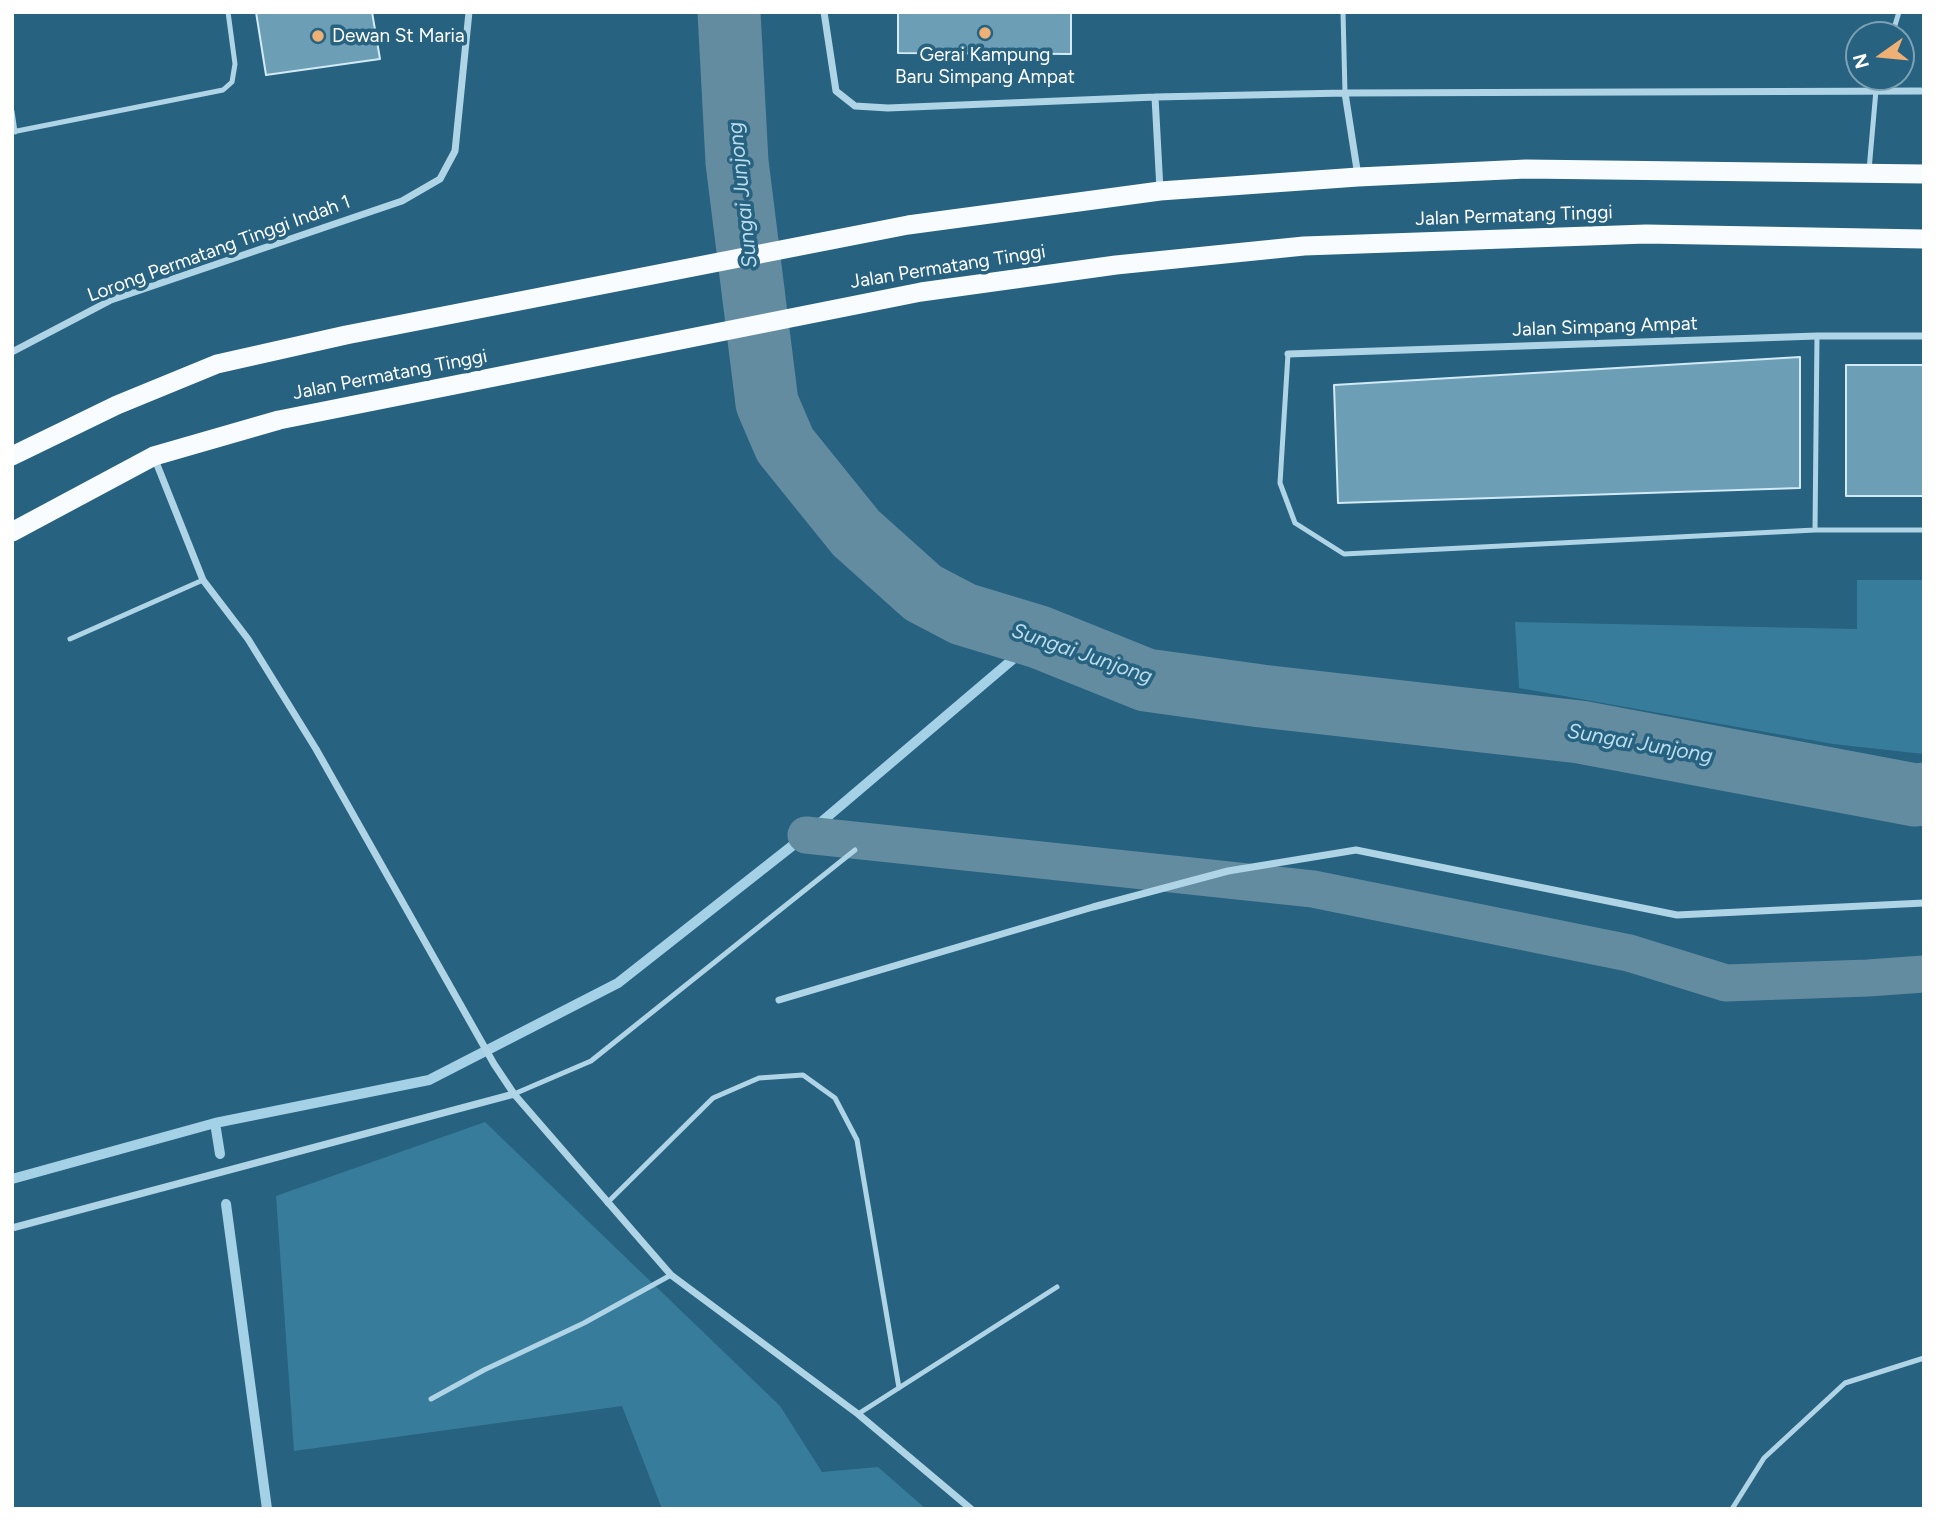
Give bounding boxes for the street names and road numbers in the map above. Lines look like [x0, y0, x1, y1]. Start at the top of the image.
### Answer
street label: Lorong Permatang Tinggi Indah 1 [84, 191, 354, 307]
street label: Jalan Permatang Tinggi [1415, 201, 1613, 231]
street label: Jalan Permatang Tinggi [849, 240, 1047, 294]
street label: Jalan Simpang Ampat [1512, 312, 1698, 342]
street label: Jalan Permatang Tinggi [291, 345, 489, 405]

